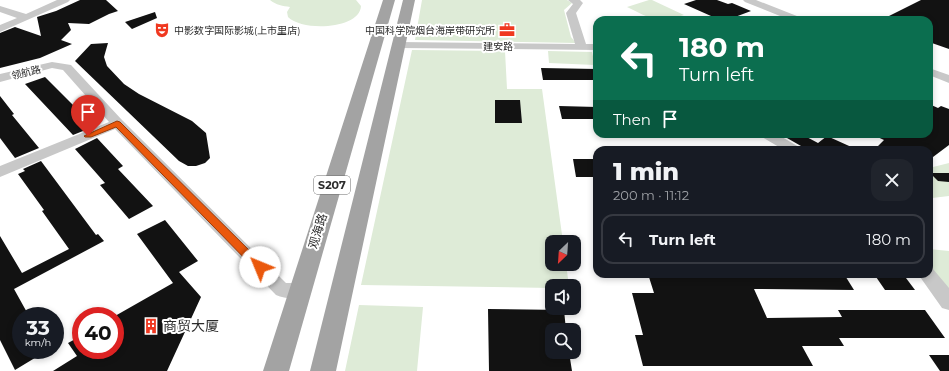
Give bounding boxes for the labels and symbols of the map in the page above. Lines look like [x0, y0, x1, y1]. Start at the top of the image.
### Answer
theatre icon: 中影数字国际影城(上市里店) [153, 21, 171, 39]
office icon: 中国科学院烟台海岸带研究所 [498, 21, 516, 39]
place label: 中影数字国际影城(上市里店) [174, 24, 301, 37]
place label: 中国科学院烟台海岸带研究所 [365, 24, 495, 37]
street label: 建安路 [483, 40, 513, 53]
street label: 领航路 [10, 63, 42, 82]
pin [71, 95, 105, 136]
road number: S207 [314, 176, 350, 194]
street label: 观海路 [305, 211, 330, 250]
north arrow [545, 235, 581, 271]
position arrow [239, 246, 281, 288]
speed limit sign: 40 [72, 307, 124, 359]
building icon: 商贸大厦 [142, 317, 160, 335]
place label: 商贸大厦 [163, 317, 219, 335]

